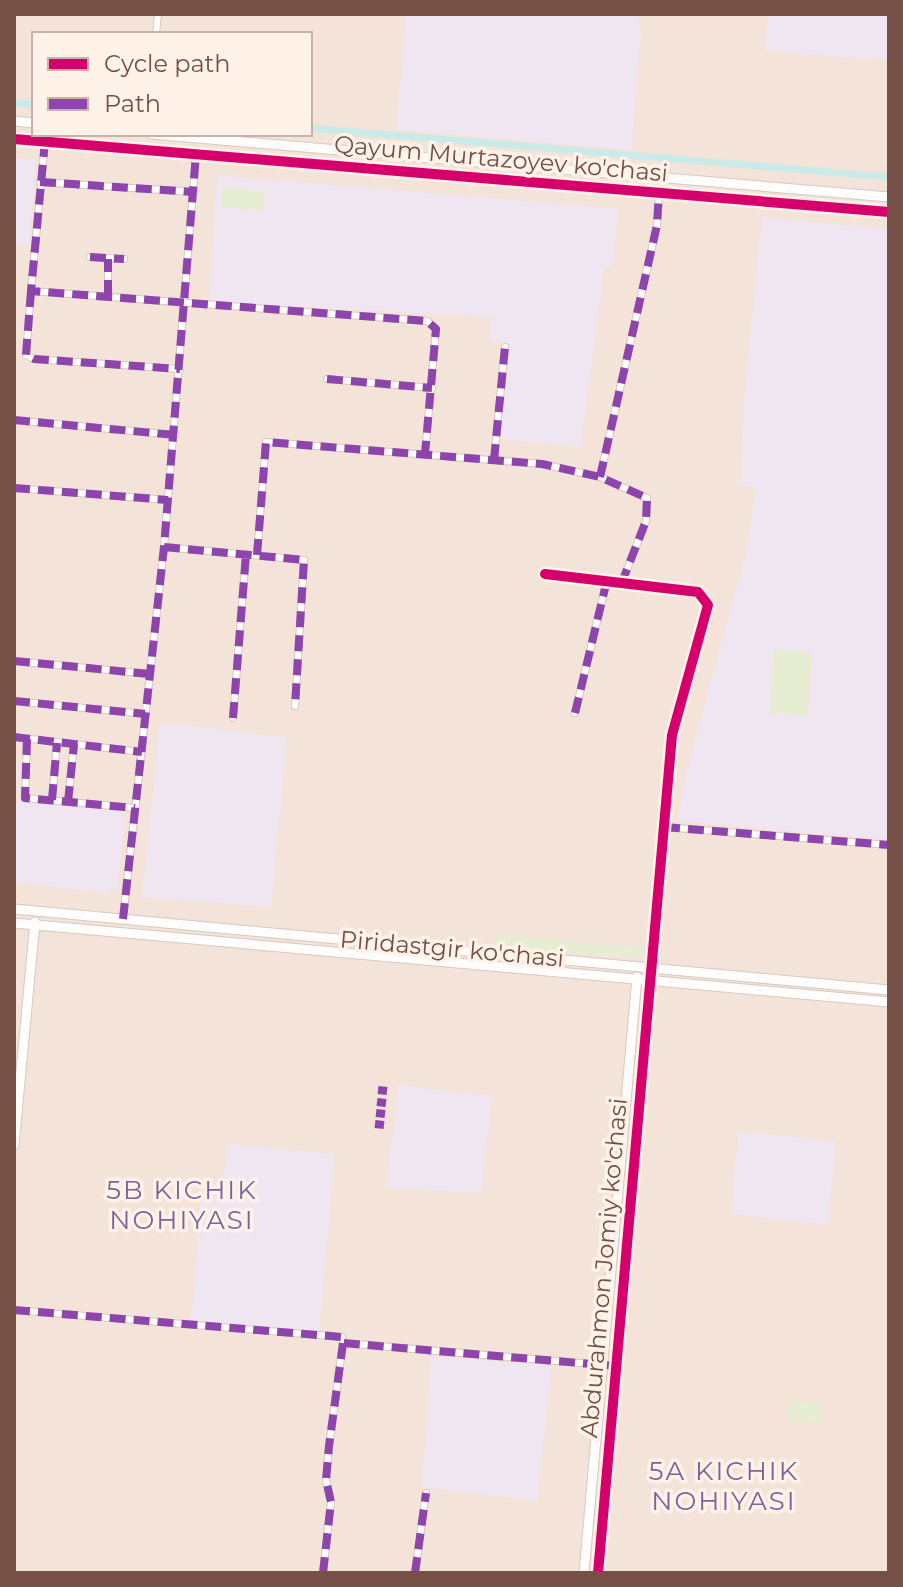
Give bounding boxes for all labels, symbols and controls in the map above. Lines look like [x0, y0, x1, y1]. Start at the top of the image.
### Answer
legend [32, 32, 312, 136]
text: Cycle path [104, 49, 231, 78]
text: Path [104, 89, 161, 118]
street label: Qayum Murtazoyev ko'chasi [333, 129, 669, 188]
street label: Piridastgir ko'chasi [339, 924, 565, 973]
street label: Abdurahmon Jomiy ko'chasi [574, 1097, 633, 1439]
district label: 5B KICHIK NOHIYASI [106, 1174, 258, 1236]
district label: 5A KICHIK NOHIYASI [649, 1455, 799, 1517]

